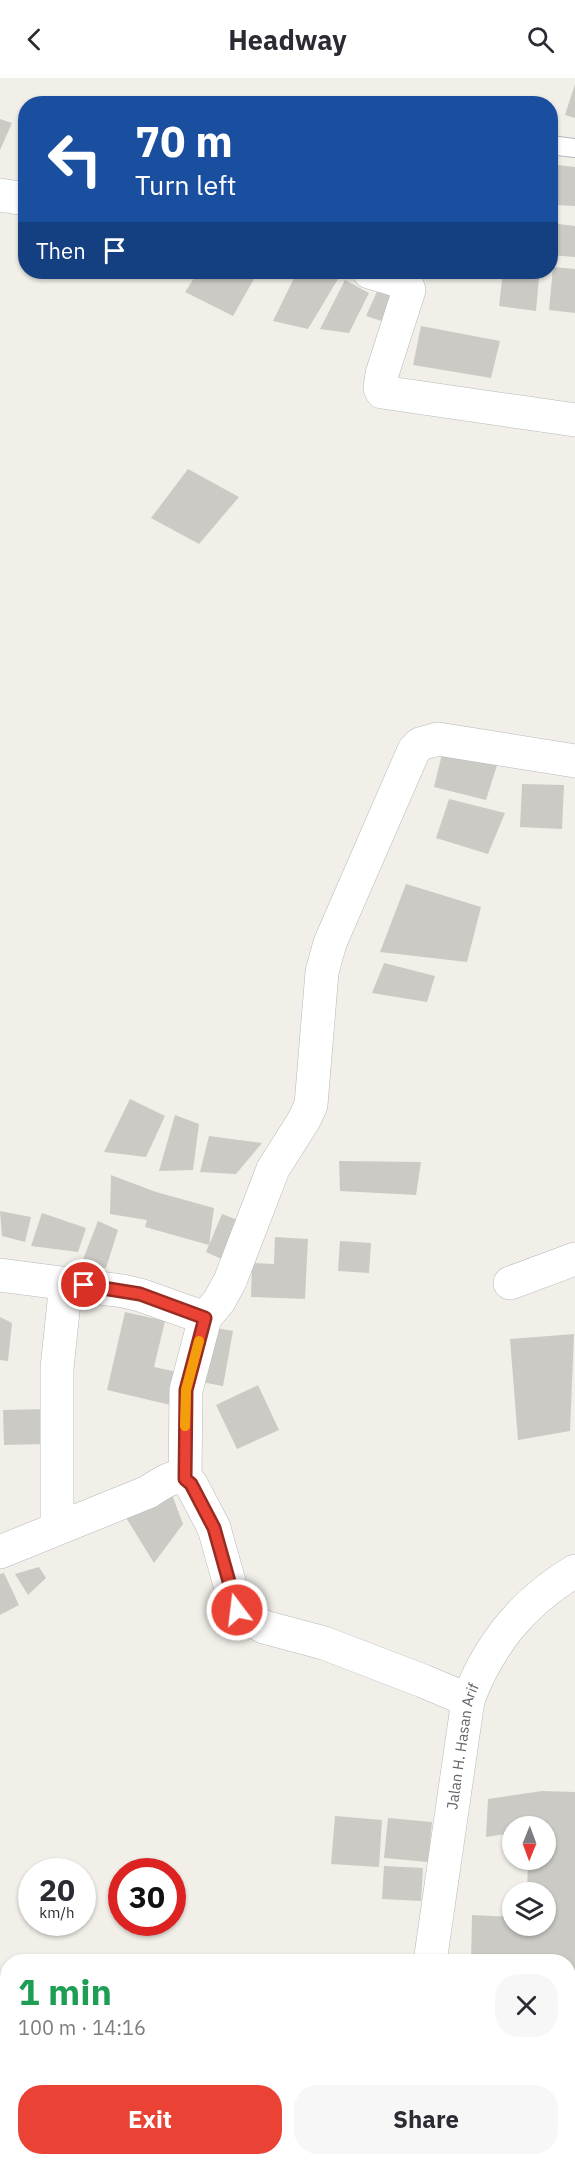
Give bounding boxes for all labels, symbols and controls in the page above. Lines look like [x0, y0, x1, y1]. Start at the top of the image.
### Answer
text: Headway [228, 22, 347, 57]
icon: back [18, 23, 51, 56]
icon: search [524, 23, 557, 56]
text: 70 m [135, 114, 233, 169]
icon: left [36, 120, 114, 198]
text: Turn left [135, 167, 236, 202]
icon: arrive [98, 234, 131, 267]
text: Then [36, 236, 86, 265]
pin [58, 1259, 109, 1310]
icon: arrive [67, 1268, 100, 1301]
position arrow [205, 1578, 269, 1642]
street label: Jalan H. Hasan Arif [442, 1680, 483, 1811]
north arrow [502, 1816, 556, 1870]
map controls [502, 1816, 556, 1936]
speed limit sign: 30 [108, 1858, 186, 1936]
text: 20 [39, 1870, 75, 1909]
button: layers [502, 1882, 556, 1936]
text: km/h [39, 1903, 75, 1922]
text: 1 min [18, 1968, 112, 2015]
button: close [495, 1974, 558, 2037]
text: 100 m · 14:16 [18, 2014, 146, 2041]
button: Exit [18, 2085, 282, 2154]
button: Share [294, 2085, 558, 2154]

